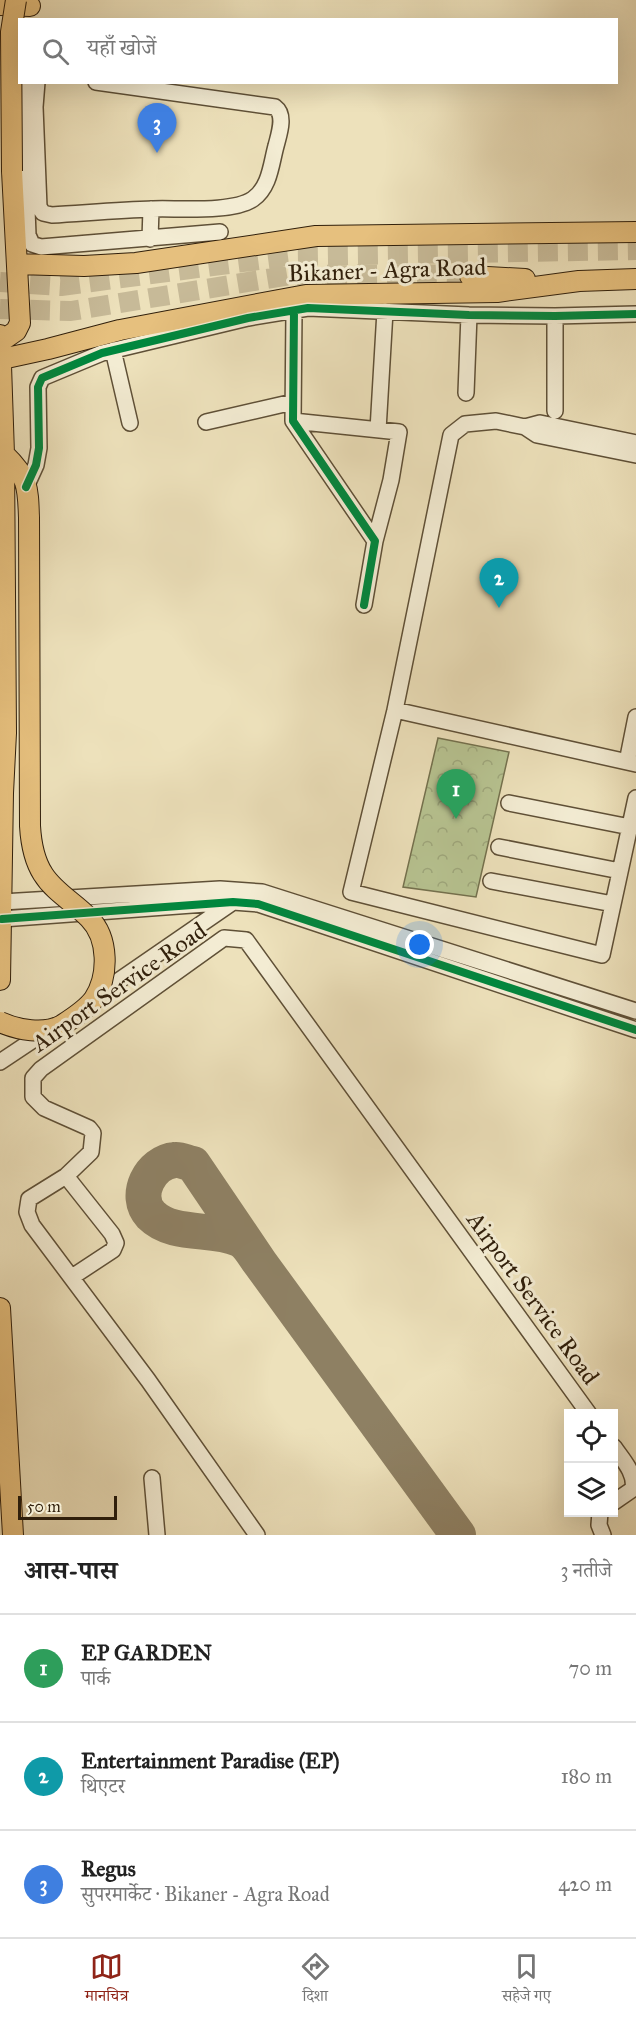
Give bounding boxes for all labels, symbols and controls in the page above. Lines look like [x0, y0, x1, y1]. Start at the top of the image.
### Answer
search box [18, 18, 618, 84]
text: यहाँ खोजें [87, 34, 156, 61]
icon: search [39, 35, 72, 68]
pin: 3 [138, 104, 176, 153]
street label: Bikaner - Agra Road [287, 252, 487, 288]
pin: 2 [480, 558, 518, 608]
pin: 1 [436, 770, 476, 819]
street label: Airport Service Road [25, 916, 212, 1059]
your location [405, 930, 434, 959]
street label: Airport Service Road [460, 1205, 606, 1390]
map controls [564, 1409, 618, 1517]
button: locate [564, 1409, 618, 1463]
button: layers [564, 1463, 618, 1517]
scale bar [18, 1493, 117, 1520]
text: 50 m [27, 1497, 61, 1516]
text: आस-पास [24, 1554, 117, 1586]
text: 3 नतीजे [560, 1558, 612, 1582]
text: EP GARDEN [81, 1639, 212, 1666]
text: 1 [40, 1656, 47, 1680]
text: 70 m [569, 1656, 612, 1680]
text: पार्क [81, 1666, 110, 1690]
text: Entertainment Paradise (EP) [81, 1747, 340, 1774]
text: 2 [39, 1764, 48, 1788]
text: 180 m [561, 1764, 612, 1788]
text: थिएटर [81, 1774, 125, 1798]
text: Regus [81, 1855, 136, 1882]
text: 3 [40, 1872, 48, 1896]
text: 420 m [558, 1872, 612, 1896]
text: सुपरमार्केट · Bikaner - Agra Road [81, 1882, 330, 1906]
tab: मानचित्र [85, 1950, 129, 2011]
tab: दिशा [299, 1950, 332, 2011]
tab: सहेजे गए [502, 1950, 551, 2011]

